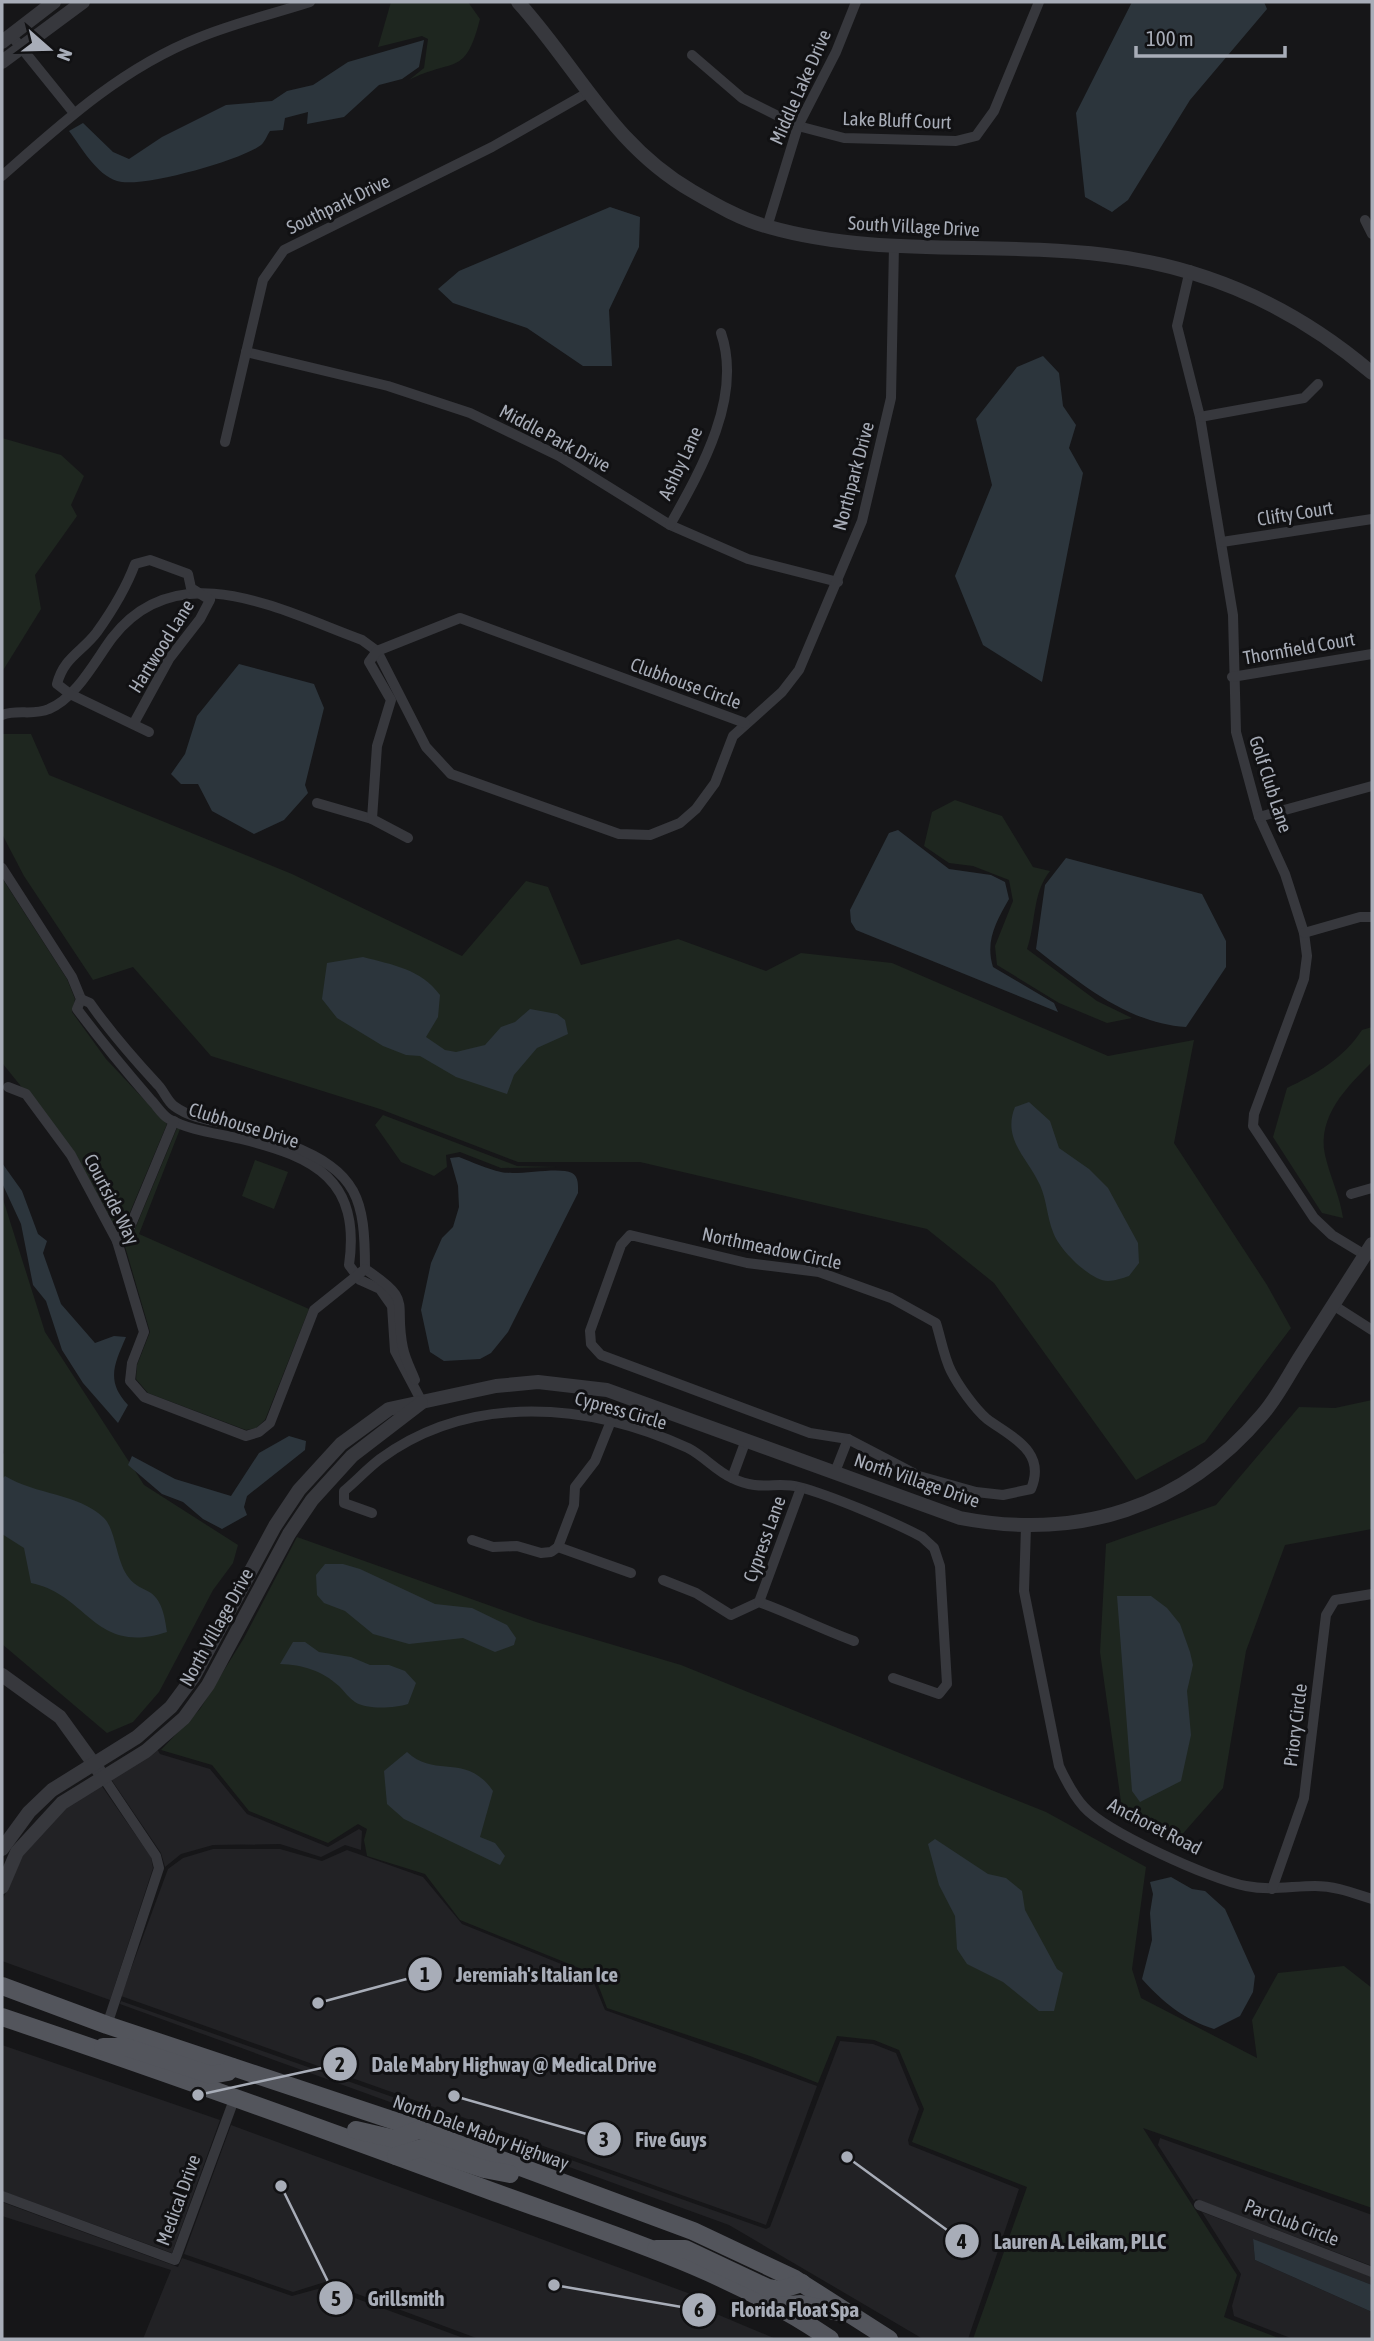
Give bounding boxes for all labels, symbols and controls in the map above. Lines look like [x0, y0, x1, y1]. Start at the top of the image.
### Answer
north arrow [14, 14, 84, 84]
scale bar [1136, 14, 1285, 58]
street label: Middle Lake Drive [765, 26, 835, 148]
text: 100 m [1146, 26, 1194, 50]
text: N [53, 46, 77, 64]
street label: Lake Bluff Court [842, 107, 952, 133]
street label: Southpark Drive [283, 170, 393, 238]
street label: South Village Drive [848, 212, 980, 240]
street label: Middle Park Drive [496, 400, 614, 476]
street label: Northpark Drive [828, 419, 878, 533]
street label: Ashby Lane [653, 423, 707, 503]
street label: Clifty Court [1255, 496, 1335, 530]
street label: Hartwood Lane [124, 595, 198, 697]
street label: Thornfield Court [1241, 627, 1357, 669]
street label: Clubhouse Circle [628, 653, 744, 713]
street label: Golf Club Lane [1245, 733, 1297, 835]
street label: Clubhouse Drive [186, 1098, 302, 1152]
street label: Courtside Way [80, 1150, 144, 1248]
street label: Northmeadow Circle [700, 1222, 844, 1274]
street label: Cypress Circle [572, 1386, 670, 1434]
street label: North Village Drive [851, 1448, 983, 1512]
street label: Cypress Lane [738, 1493, 790, 1585]
street label: North Village Drive [175, 1564, 257, 1690]
street label: Priory Circle [1279, 1682, 1311, 1768]
street label: Anchoret Road [1104, 1793, 1206, 1859]
callout: Jeremiah's Italian Ice [407, 1953, 632, 1995]
text: 1 [420, 1962, 430, 1986]
text: Jeremiah's Italian Ice [455, 1962, 618, 1986]
callout: Dale Mabry Highway @ Medical Drive [322, 2043, 670, 2085]
text: 2 [335, 2052, 345, 2076]
text: Dale Mabry Highway @ Medical Drive [372, 2052, 656, 2076]
street label: North Dale Mabry Highway [390, 2090, 572, 2174]
callout: Five Guys [586, 2118, 721, 2160]
text: 3 [599, 2127, 609, 2151]
text: Five Guys [635, 2127, 707, 2151]
street label: Medical Drive [151, 2152, 205, 2248]
street label: Par Club Circle [1242, 2194, 1342, 2250]
callout: Lauren A. Leikam, PLLC [945, 2220, 1181, 2262]
text: 4 [956, 2229, 967, 2253]
text: Lauren A. Leikam, PLLC [994, 2229, 1167, 2253]
callout: Grillsmith [318, 2277, 458, 2319]
text: 5 [331, 2286, 341, 2310]
text: Grillsmith [368, 2286, 444, 2310]
callout: Florida Float Spa [682, 2289, 873, 2331]
text: 6 [694, 2297, 704, 2321]
text: Florida Float Spa [731, 2297, 859, 2321]

